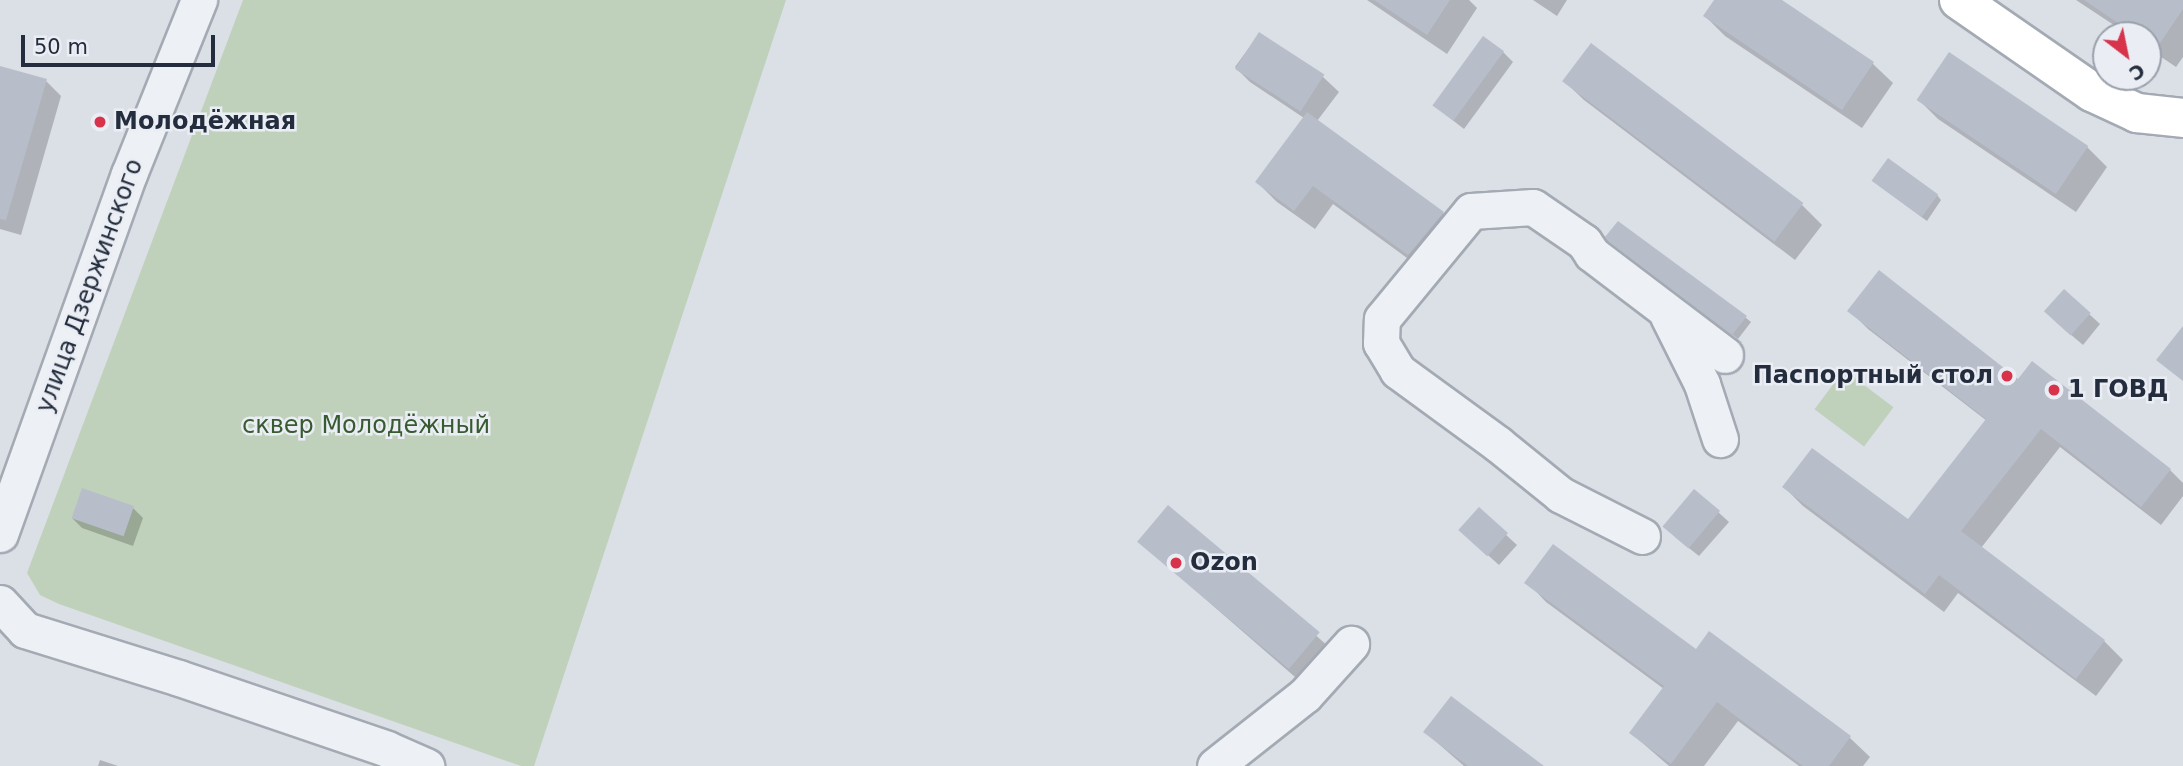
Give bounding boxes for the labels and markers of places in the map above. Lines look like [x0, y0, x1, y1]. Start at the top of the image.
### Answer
place label: Молодёжная [114, 108, 296, 136]
marker: Молодёжная [92, 114, 108, 130]
place label: Паспортный стол [1753, 362, 1993, 390]
marker: Паспортный стол [1999, 368, 2015, 384]
place label: 1 ГОВД [2068, 376, 2168, 404]
marker: 1 ГОВД [2046, 382, 2062, 398]
place label: Ozon [1190, 549, 1258, 577]
marker: Ozon [1168, 555, 1184, 571]

